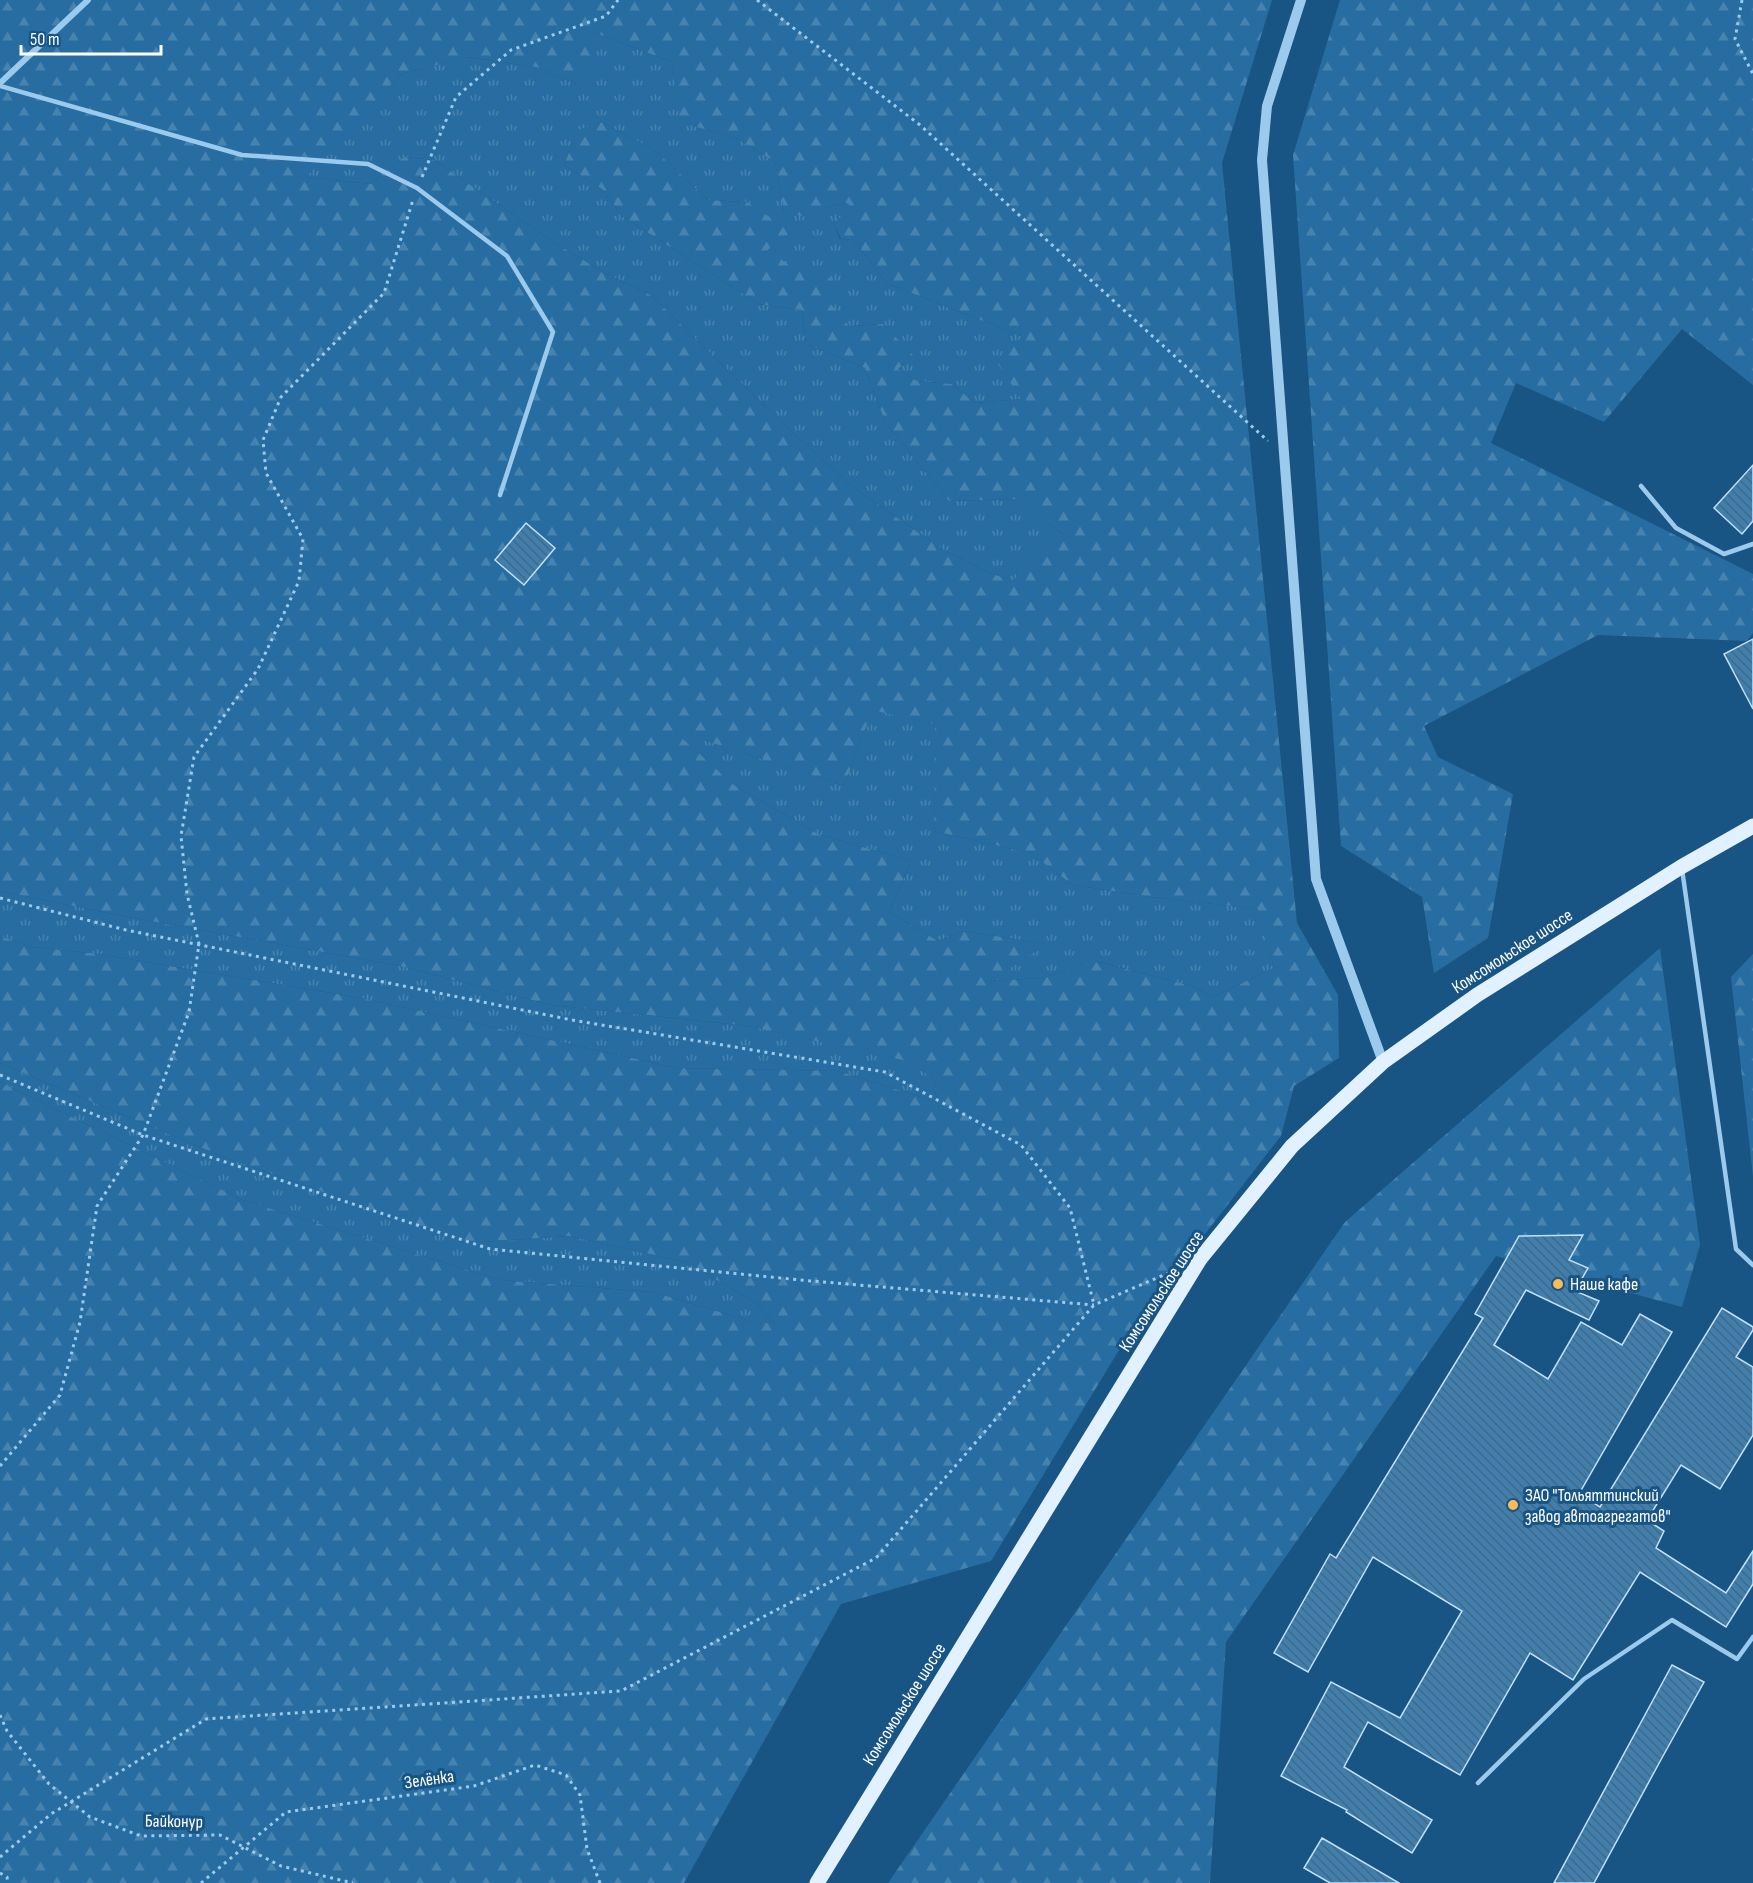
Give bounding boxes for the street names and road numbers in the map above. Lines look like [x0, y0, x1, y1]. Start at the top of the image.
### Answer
street label: Комсомольское шоссе [1448, 905, 1577, 998]
street label: Комсомольское шоссе [1115, 1227, 1208, 1356]
street label: Комсомольское шоссе [858, 1639, 950, 1769]
street label: Зелёнка [403, 1766, 455, 1793]
street label: Байконур [145, 1810, 203, 1833]

